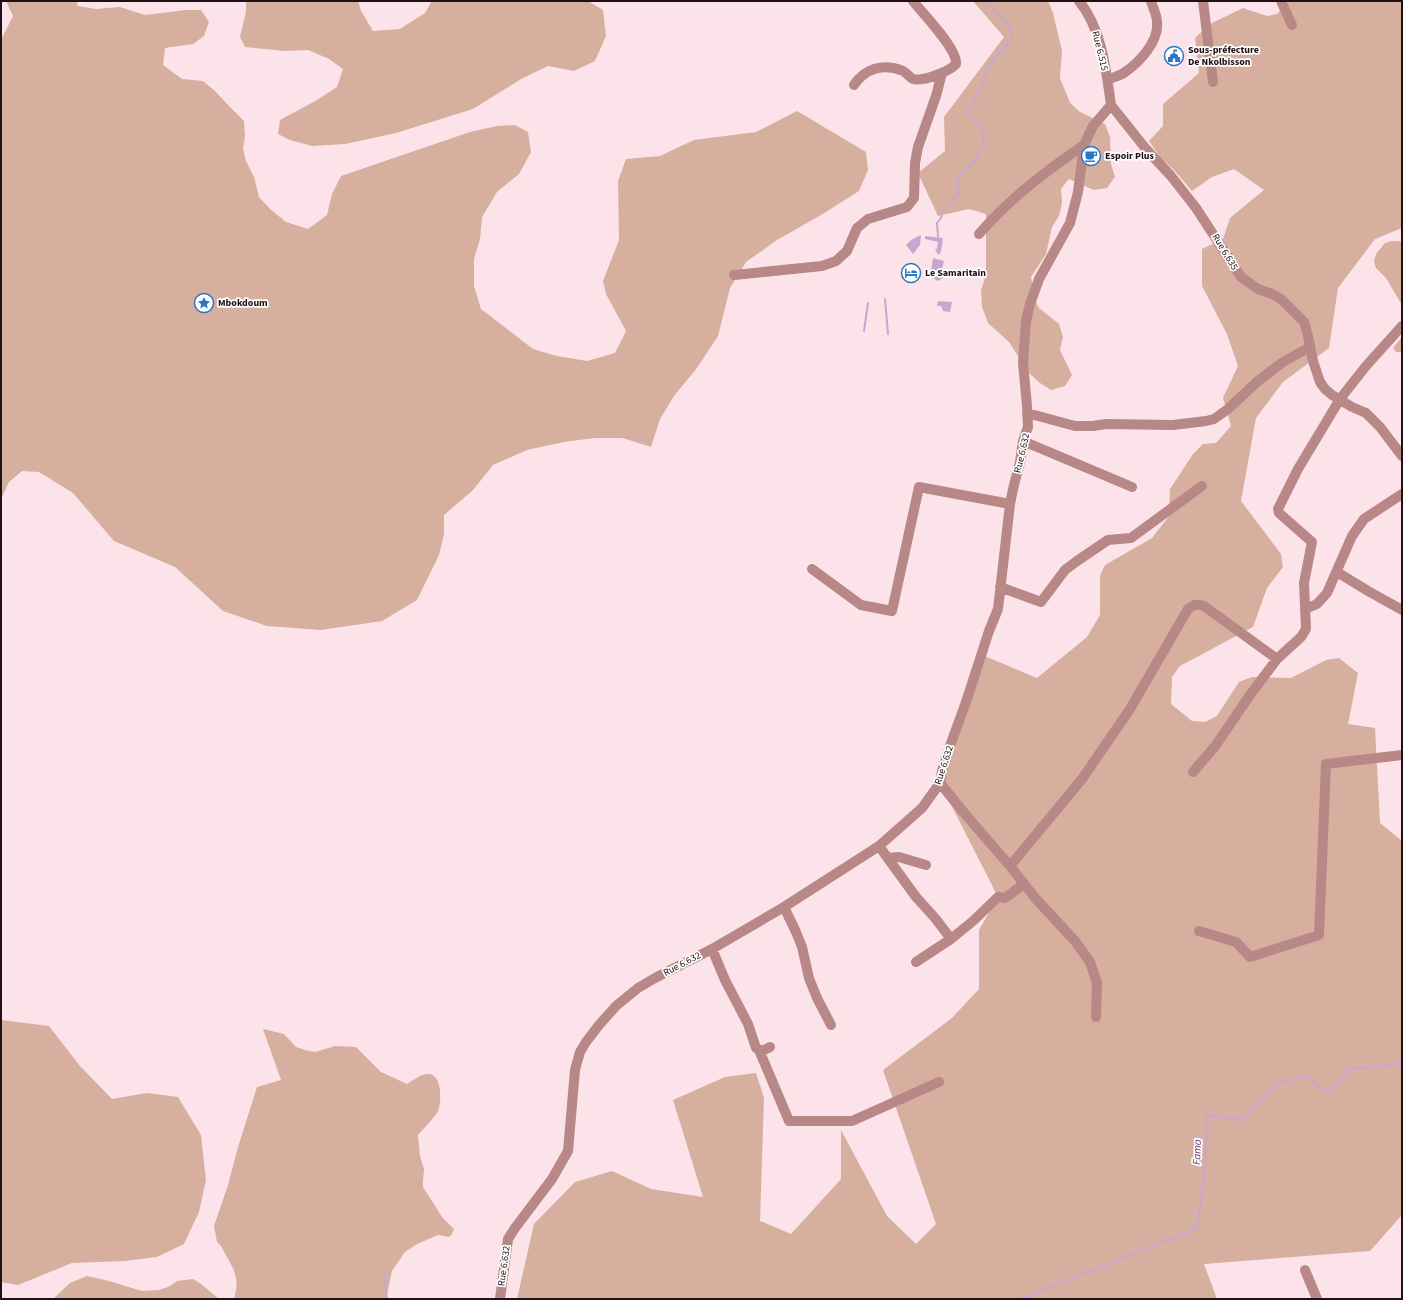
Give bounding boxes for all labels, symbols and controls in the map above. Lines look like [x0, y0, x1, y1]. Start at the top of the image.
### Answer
street label: Rue 6.515 [1088, 30, 1112, 72]
place label: Sous-préfecture De Nkolbisson [1188, 43, 1259, 69]
public building icon: Sous-préfecture De Nkolbisson [1163, 45, 1185, 67]
cafe icon: Espoir Plus [1080, 145, 1102, 167]
place label: Espoir Plus [1105, 149, 1154, 163]
street label: Rue 6.635 [1209, 231, 1241, 273]
hotel icon: Le Samaritain [900, 262, 922, 284]
place label: Le Samaritain [925, 266, 986, 280]
place icon: Mbokdoum [193, 292, 215, 314]
place label: Mbokdoum [218, 296, 268, 310]
street label: Rue 6.632 [1011, 432, 1033, 474]
street label: Rue 6.632 [931, 744, 957, 786]
street label: Rue 6.632 [661, 948, 703, 980]
water label: Fama [1189, 1139, 1205, 1165]
street label: Rue 6.632 [494, 1245, 514, 1287]

